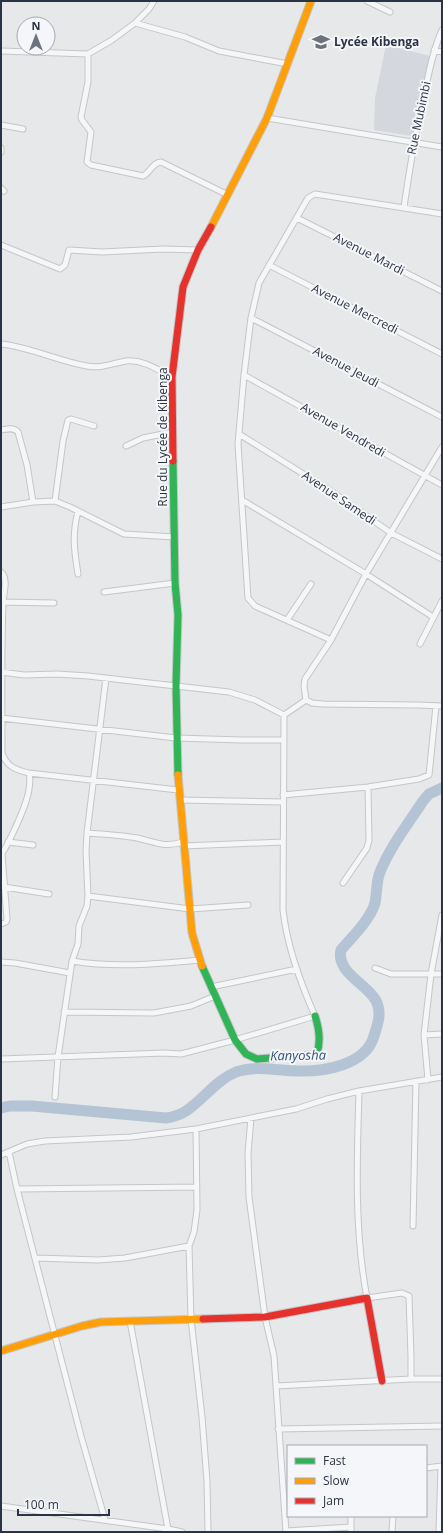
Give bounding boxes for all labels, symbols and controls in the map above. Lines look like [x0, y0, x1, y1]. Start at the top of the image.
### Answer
north arrow [16, 16, 56, 56]
text: N [32, 18, 40, 33]
school or university icon: Lycée Kibenga [311, 32, 331, 52]
place label: Lycée Kibenga [334, 33, 419, 50]
street label: Rue Mubimbi [402, 80, 435, 156]
street label: Avenue Mardi [331, 228, 408, 279]
street label: Avenue Mercredi [309, 279, 401, 338]
street label: Avenue Jeudi [310, 342, 382, 391]
street label: Rue du Lycée de Kibenga [154, 367, 171, 507]
street label: Avenue Vendredi [298, 398, 389, 461]
street label: Avenue Samedi [299, 466, 380, 529]
water label: Kanyosha [270, 1046, 327, 1064]
legend [287, 1445, 427, 1517]
text: Fast [323, 1452, 346, 1469]
text: Slow [323, 1472, 350, 1489]
scale bar [18, 1491, 109, 1517]
text: Jam [322, 1492, 344, 1509]
text: 100 m [24, 1496, 59, 1513]

